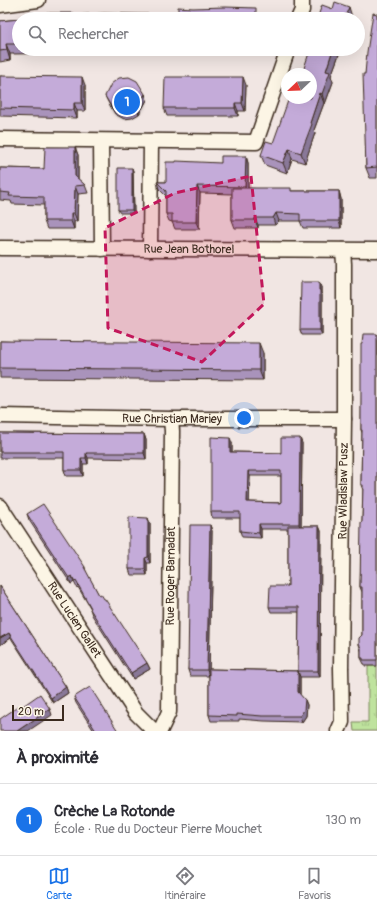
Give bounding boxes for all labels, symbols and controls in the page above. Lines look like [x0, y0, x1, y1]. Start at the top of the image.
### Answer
search box [12, 12, 365, 56]
icon: search [26, 23, 48, 45]
text: Rechercher [58, 25, 129, 44]
north arrow [281, 68, 317, 104]
pin: 1 [114, 87, 140, 117]
street label: Rue Jean Bothorel [144, 242, 235, 257]
your location [234, 408, 254, 428]
street label: Rue Christian Mariey [122, 411, 222, 427]
street label: Rue Wladislaw Pusz [336, 442, 352, 540]
street label: Rue Roger Barnadat [163, 526, 179, 626]
street label: Rue Lucien Gallet [44, 579, 105, 661]
scale bar [12, 703, 64, 722]
text: 20 m [18, 705, 44, 718]
text: À proximité [16, 747, 99, 768]
text: Crèche La Rotonde [54, 802, 175, 821]
text: 1 [26, 812, 32, 828]
text: 130 m [325, 812, 361, 828]
text: École · Rue du Docteur Pierre Mouchet [54, 821, 262, 837]
tab: Carte [46, 865, 72, 902]
tab: Itinéraire [164, 865, 206, 902]
tab: Favoris [298, 865, 331, 902]

